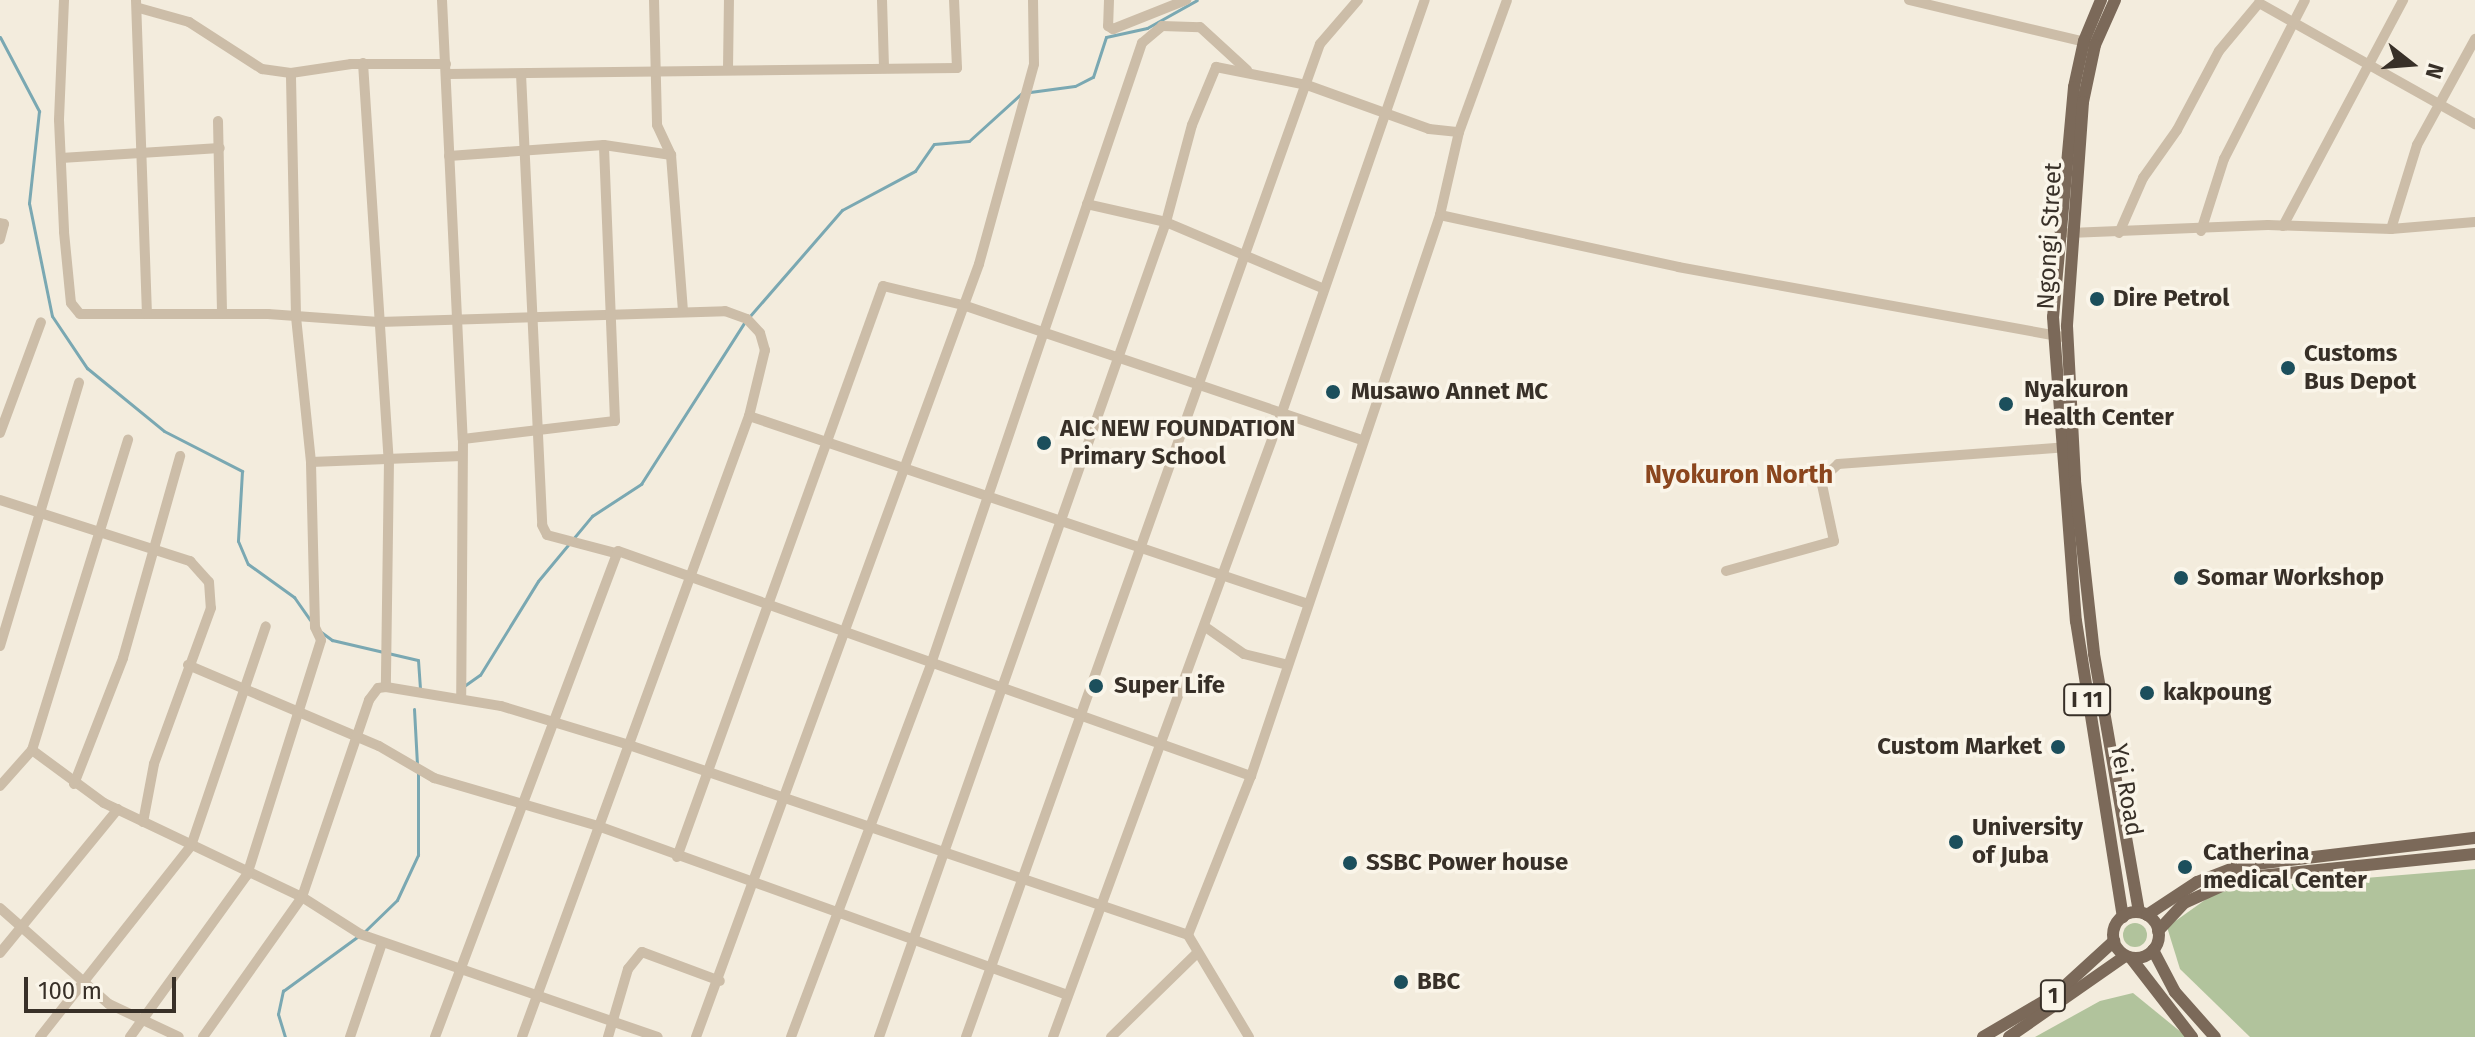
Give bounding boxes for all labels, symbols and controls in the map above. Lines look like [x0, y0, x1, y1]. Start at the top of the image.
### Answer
north arrow [2371, 24, 2451, 104]
text: N [2419, 60, 2449, 82]
street label: Ngongi Street [2032, 162, 2068, 310]
place label: Dire Petrol [2113, 285, 2229, 313]
marker: Dire Petrol [2088, 290, 2106, 308]
place label: Customs Bus Depot [2304, 340, 2416, 396]
marker: Customs Bus Depot [2279, 359, 2297, 377]
place label: Nyakuron Health Center [2024, 376, 2174, 432]
place label: Musawo Annet MC [1351, 378, 1548, 406]
marker: Musawo Annet MC [1322, 381, 1344, 403]
marker: Nyakuron Health Center [1995, 393, 2017, 415]
place label: AIC NEW FOUNDATION Primary School [1060, 415, 1295, 471]
marker: AIC NEW FOUNDATION Primary School [1035, 434, 1053, 452]
district label: Nyokuron North [1645, 459, 1833, 491]
place label: Somar Workshop [2197, 564, 2384, 592]
marker: Somar Workshop [2172, 569, 2190, 587]
place label: Super Life [1114, 672, 1225, 700]
marker: Super Life [1085, 675, 1107, 697]
place label: kakpoung [2163, 679, 2271, 707]
road number: I 11 [2063, 682, 2111, 718]
marker: kakpoung [2138, 684, 2156, 702]
place label: Custom Market [1877, 733, 2042, 761]
marker: Custom Market [2049, 738, 2067, 756]
street label: Yei Road [2104, 742, 2148, 838]
place label: University of Juba [1972, 814, 2083, 870]
marker: University of Juba [1947, 833, 1965, 851]
place label: Catherina medical Center [2203, 839, 2367, 895]
place label: SSBC Power house [1366, 849, 1568, 877]
marker: SSBC Power house [1341, 854, 1359, 872]
marker: Catherina medical Center [2174, 856, 2196, 878]
scale bar [28, 961, 180, 1011]
place label: BBC [1417, 968, 1460, 996]
marker: BBC [1392, 973, 1410, 991]
text: 100 m [38, 977, 102, 1005]
road number: 1 [2039, 978, 2067, 1014]

